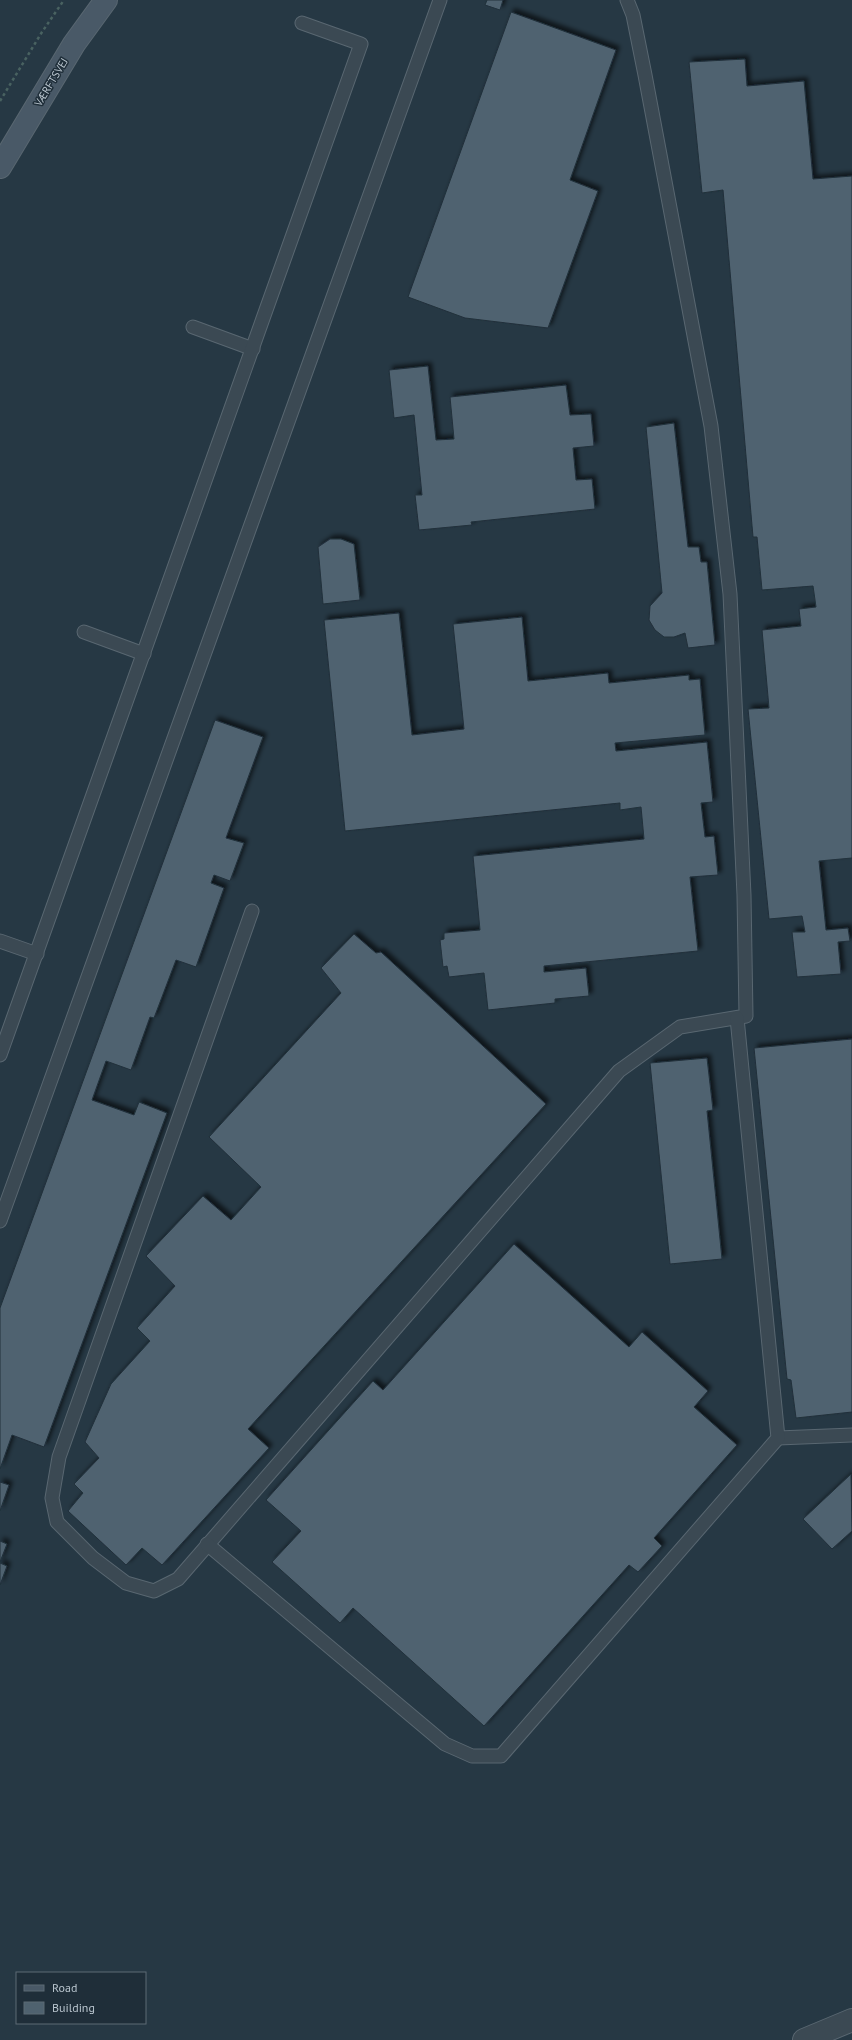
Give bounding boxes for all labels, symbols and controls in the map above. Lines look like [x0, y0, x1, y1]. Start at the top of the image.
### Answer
street label: VÆRFTSVEJ [31, 55, 71, 110]
legend [16, 1972, 146, 2024]
text: Road [52, 1980, 77, 1995]
text: Building [52, 2000, 95, 2015]

